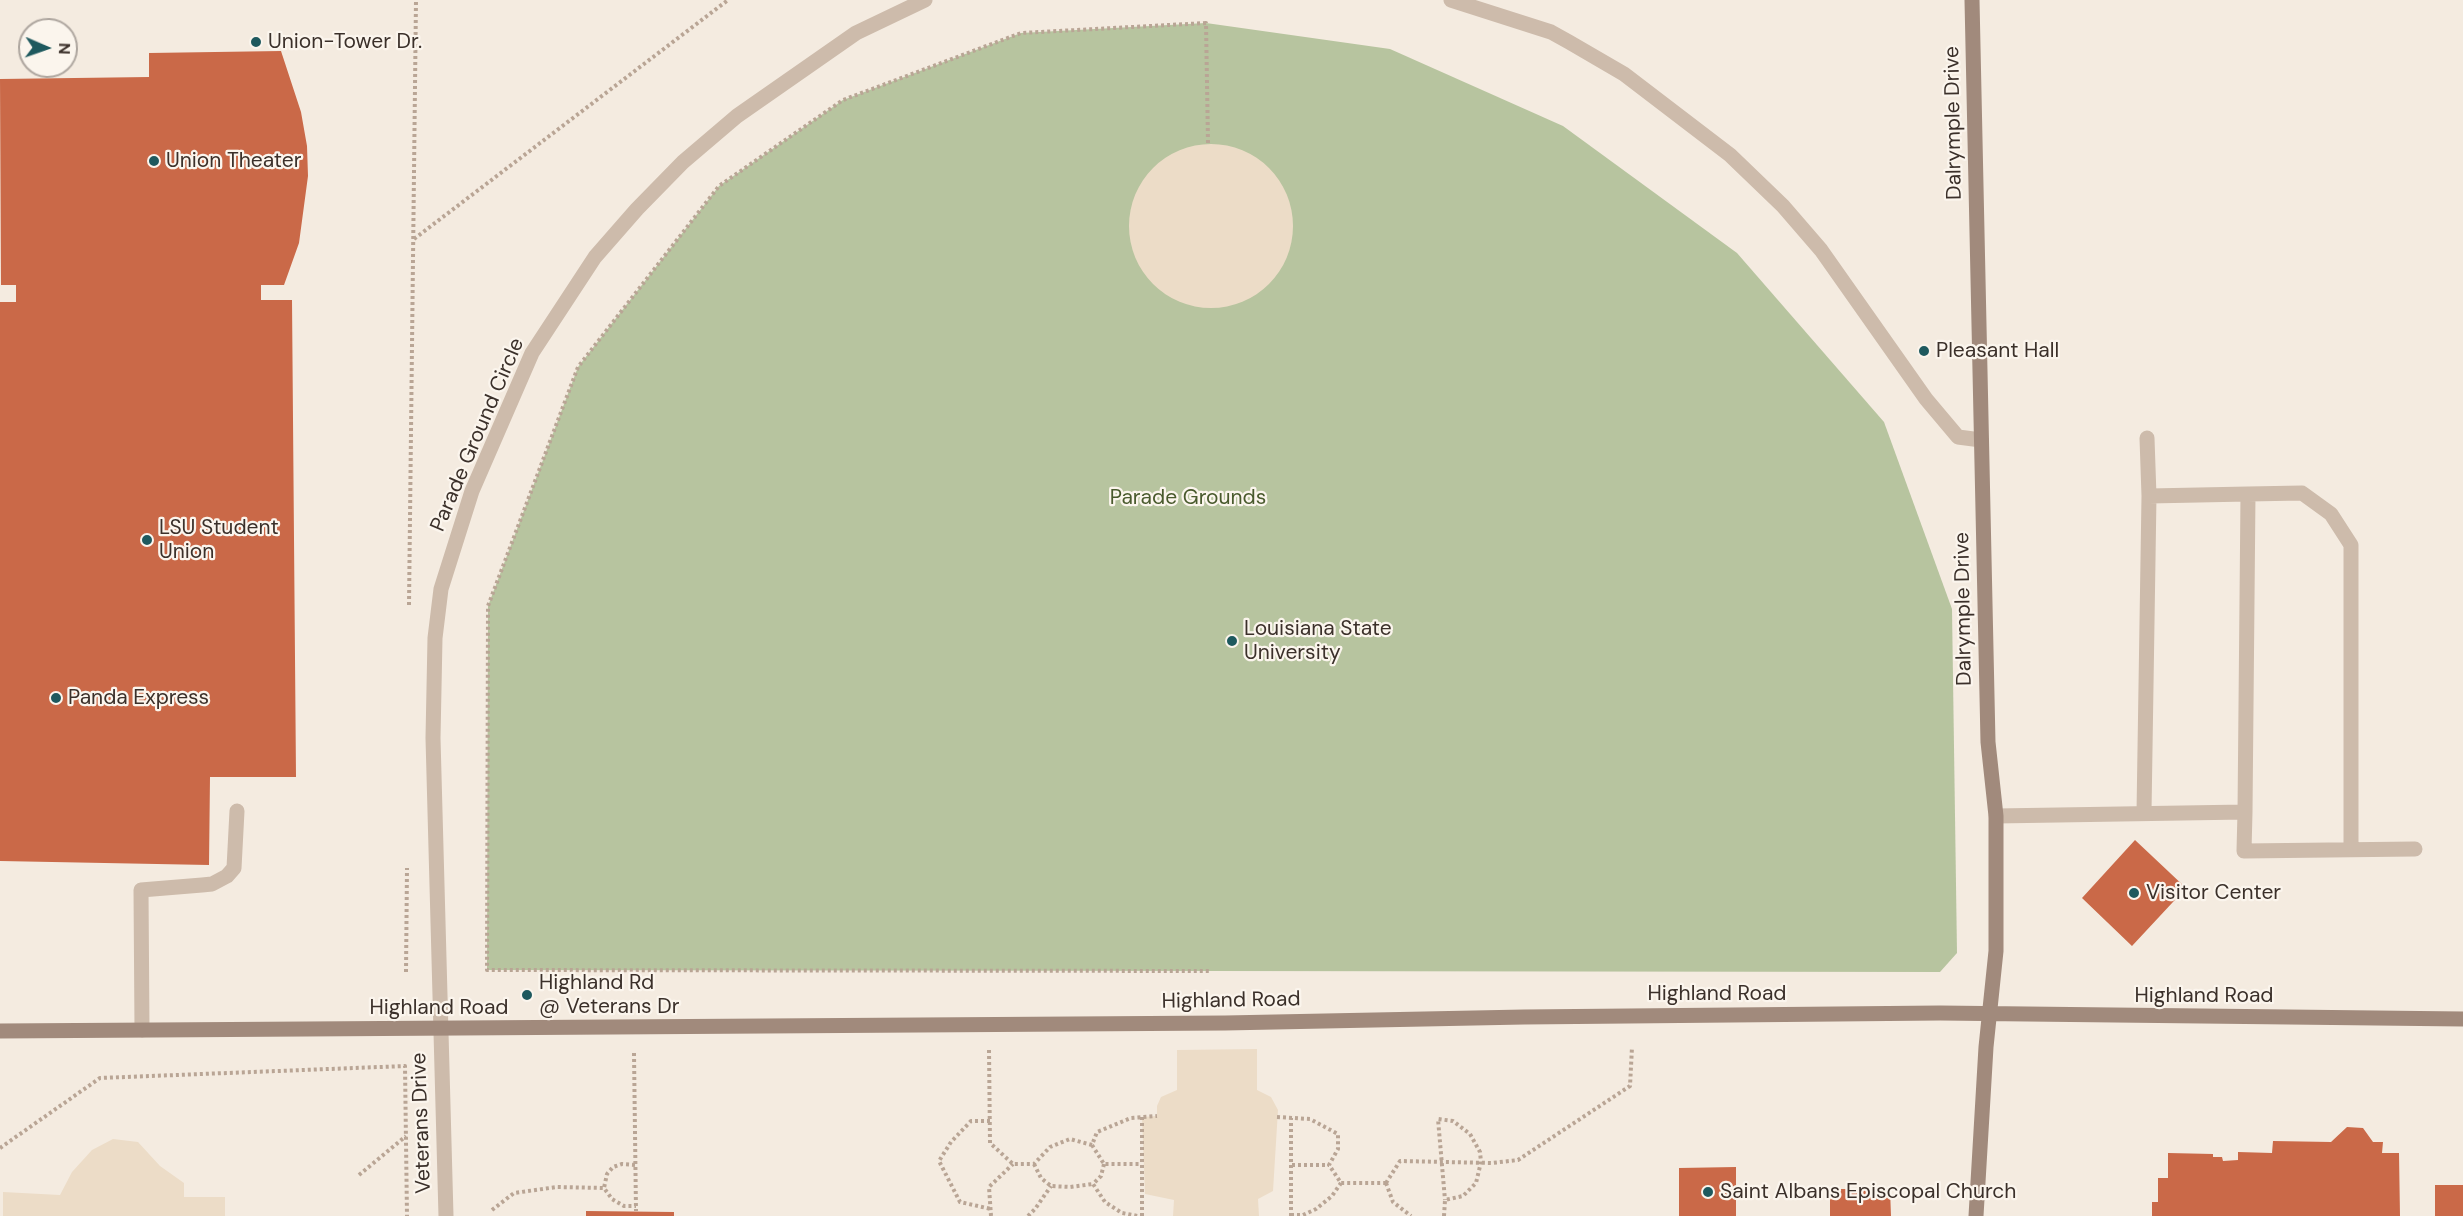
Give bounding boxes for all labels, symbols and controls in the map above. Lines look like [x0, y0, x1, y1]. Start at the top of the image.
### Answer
north arrow [18, 18, 78, 78]
place label: Union-Tower Dr. [268, 29, 422, 55]
marker: Union-Tower Dr. [249, 35, 263, 49]
text: N [54, 42, 75, 55]
street label: Dalrymple Drive [1940, 46, 1968, 200]
place label: Union Theater [166, 148, 301, 174]
marker: Union Theater [147, 154, 161, 168]
street label: Parade Ground Circle [426, 334, 530, 536]
place label: Pleasant Hall [1936, 338, 2059, 364]
marker: Pleasant Hall [1917, 344, 1931, 358]
park label: Parade Grounds [1110, 485, 1266, 511]
place label: LSU Student Union [159, 515, 279, 565]
street label: Dalrymple Drive [1950, 532, 1978, 686]
marker: LSU Student Union [140, 533, 154, 547]
place label: Louisiana State University [1244, 616, 1392, 666]
marker: Louisiana State University [1225, 634, 1239, 648]
place label: Panda Express [68, 685, 209, 711]
marker: Panda Express [49, 691, 63, 705]
place label: Visitor Center [2146, 880, 2281, 906]
marker: Visitor Center [2127, 886, 2141, 900]
place label: Highland Rd @ Veterans Dr [539, 970, 679, 1020]
street label: Highland Road [1648, 981, 1786, 1007]
street label: Highland Road [2135, 983, 2273, 1009]
street label: Highland Road [1161, 987, 1301, 1015]
marker: Highland Rd @ Veterans Dr [520, 988, 534, 1002]
street label: Highland Road [370, 995, 508, 1021]
street label: Veterans Drive [407, 1052, 437, 1194]
place label: Saint Albans Episcopal Church [1720, 1179, 2016, 1205]
marker: Saint Albans Episcopal Church [1701, 1185, 1715, 1199]

